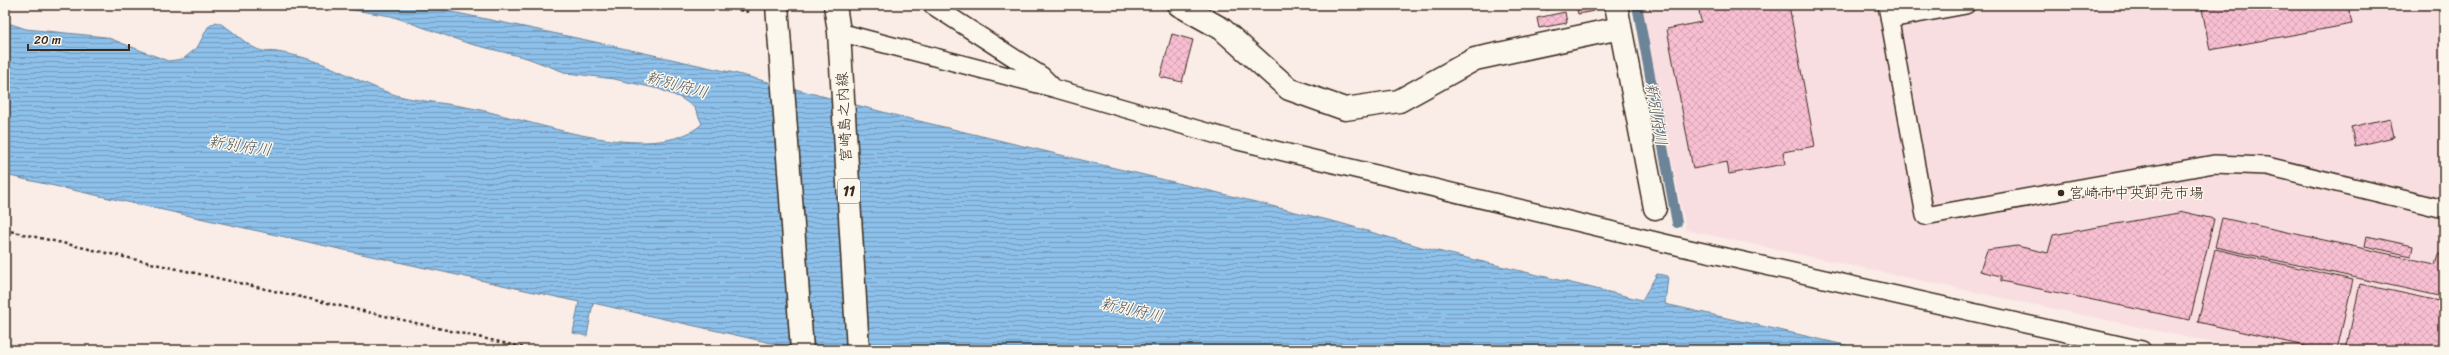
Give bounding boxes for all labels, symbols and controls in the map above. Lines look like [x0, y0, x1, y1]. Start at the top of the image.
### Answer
scale bar [28, 26, 129, 52]
text: 20 m [34, 29, 61, 51]
water label: 新別府川 [642, 62, 712, 107]
street label: 宮崎島之内線 [829, 71, 859, 163]
water label: 新別府川 [1637, 80, 1676, 148]
water label: 新別府川 [206, 127, 274, 164]
road number: 11 [838, 179, 860, 203]
place label: 宮崎市中央卸売市場 [2069, 180, 2204, 206]
marker: 宮崎市中央卸売市場 [2056, 188, 2066, 198]
water label: 新別府川 [1097, 288, 1166, 331]

